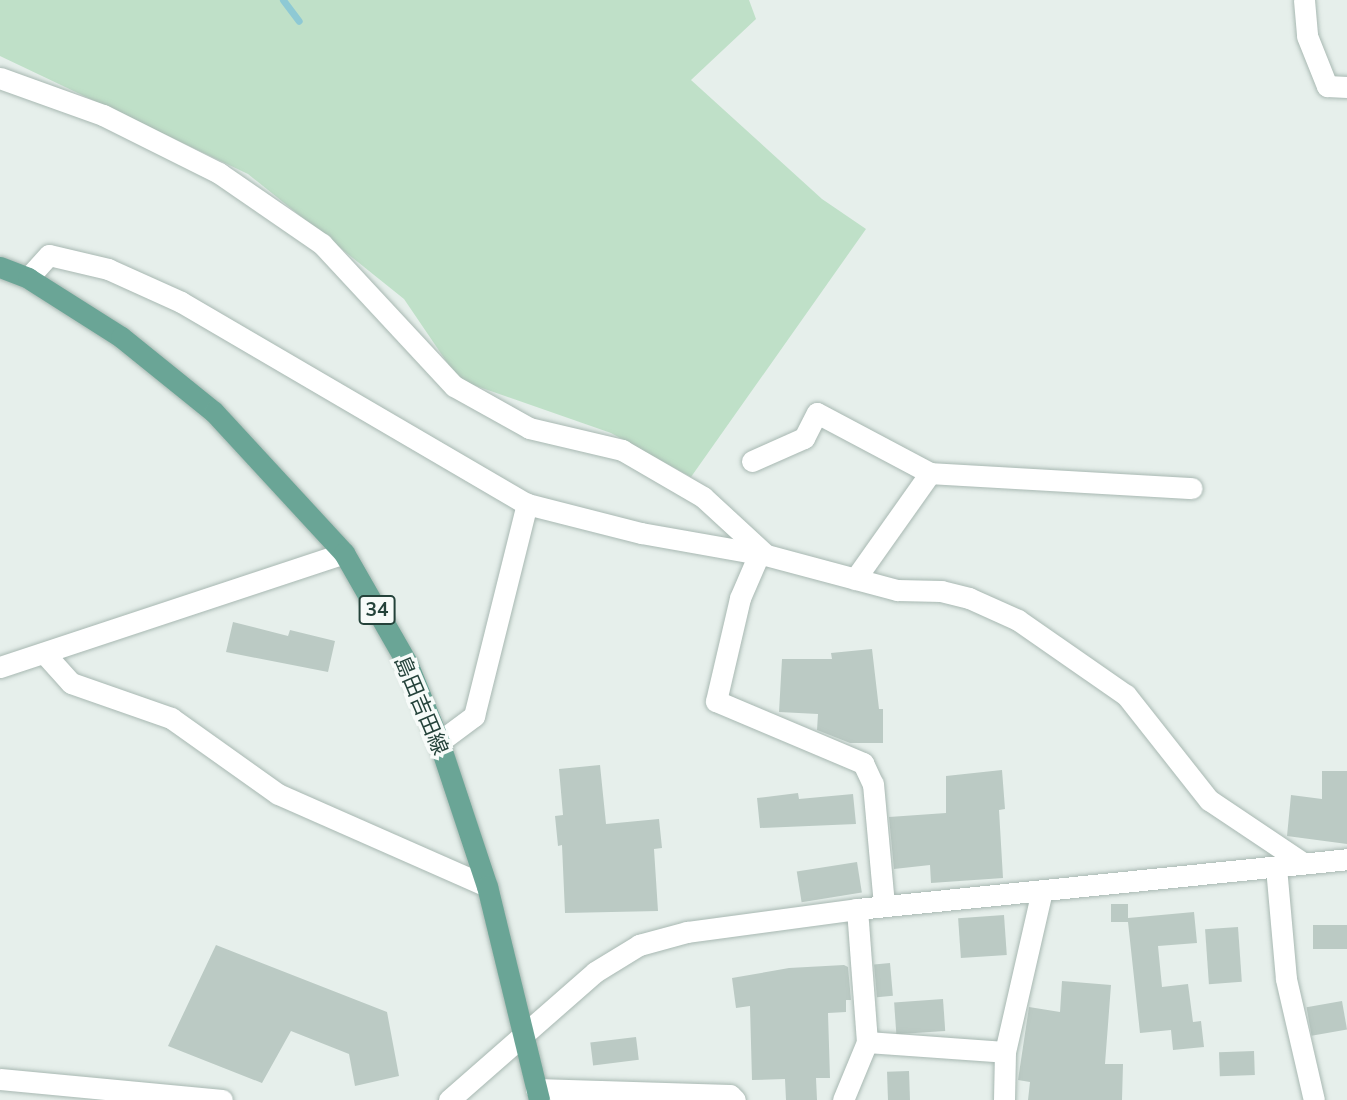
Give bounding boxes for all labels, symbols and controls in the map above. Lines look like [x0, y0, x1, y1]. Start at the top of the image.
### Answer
road number: 34 [358, 594, 396, 625]
street label: 島田吉田線 [390, 652, 454, 758]

